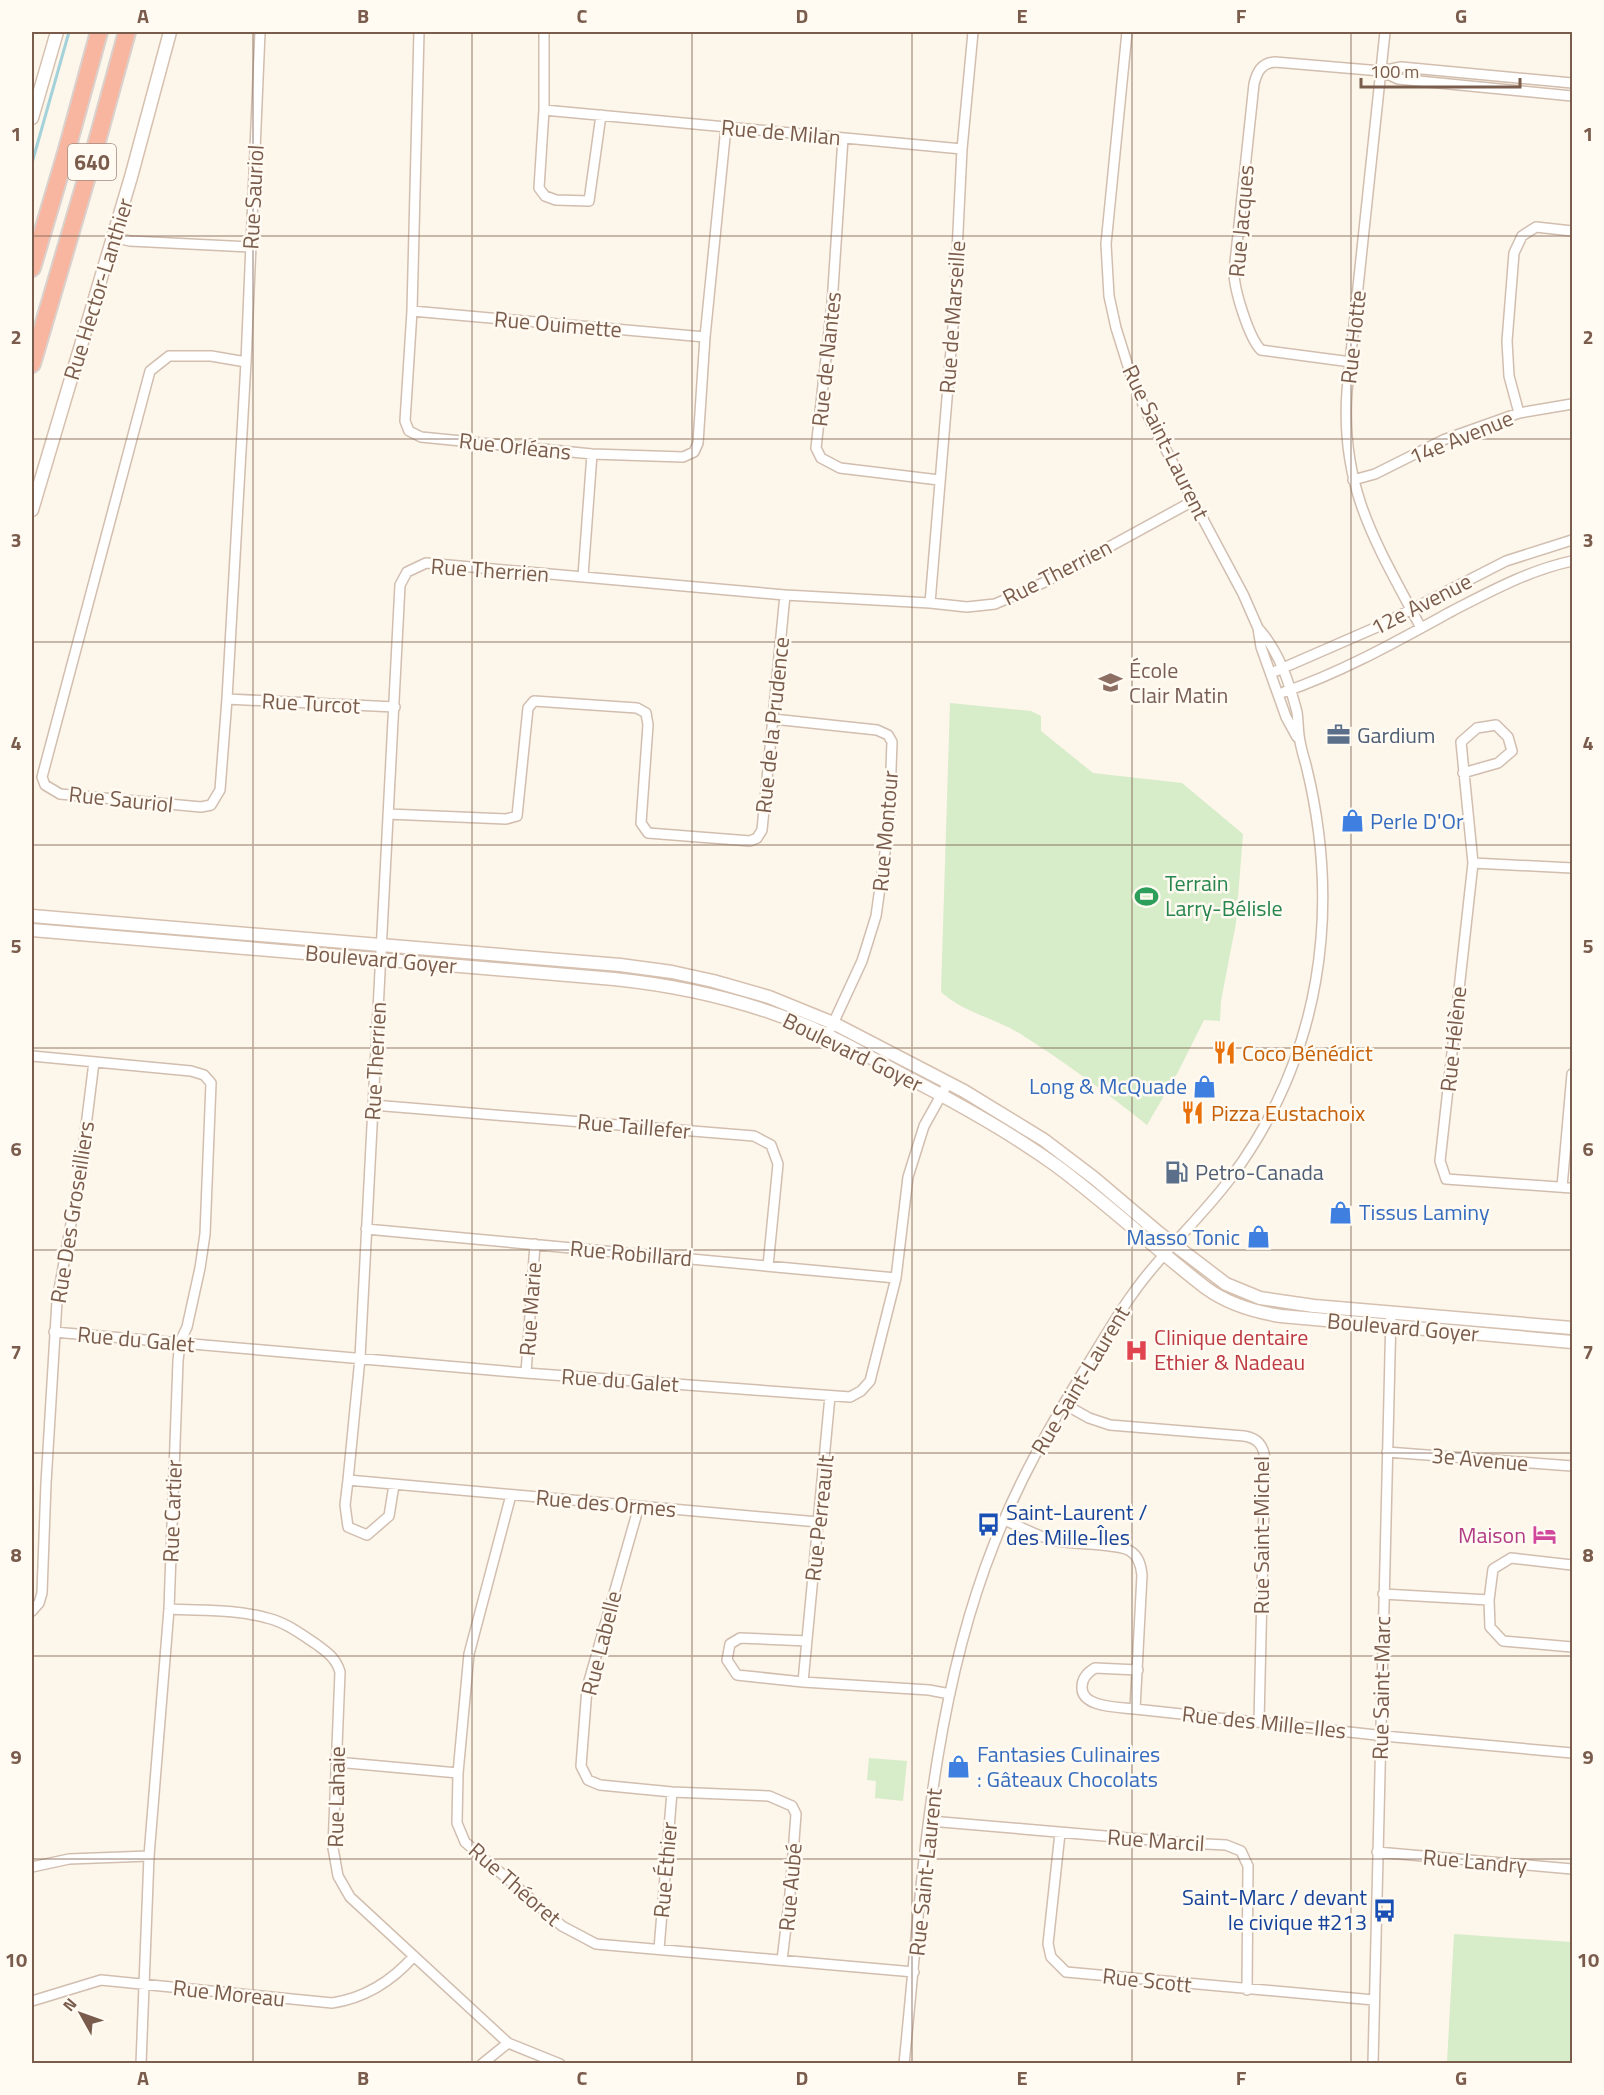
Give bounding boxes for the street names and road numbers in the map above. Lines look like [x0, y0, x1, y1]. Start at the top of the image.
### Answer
street label: Rue de Milan [720, 110, 842, 154]
road number: 640 [68, 144, 116, 180]
street label: Rue Sauriol [233, 144, 273, 250]
street label: Rue Jacques [1219, 163, 1263, 279]
street label: Rue Hector-Lanthier [54, 194, 142, 384]
street label: Rue de Marseille [930, 239, 974, 395]
street label: Rue Hotte [1331, 289, 1375, 385]
street label: Rue de Nantes [802, 290, 850, 428]
street label: Rue Ouimette [493, 301, 623, 347]
street label: Rue Saint-Laurent [1114, 359, 1218, 526]
street label: 14e Avenue [1404, 401, 1518, 473]
street label: Rue Orléans [457, 423, 573, 469]
street label: Rue Therrien [996, 530, 1118, 614]
street label: Rue Therrien [430, 549, 550, 591]
street label: 12e Avenue [1365, 564, 1477, 644]
street label: Rue de la Prudence [746, 635, 798, 815]
street label: Rue Turcot [261, 683, 361, 723]
street label: Rue Montour [863, 769, 907, 893]
street label: Rue Sauriol [67, 777, 175, 821]
street label: Boulevard Goyer [304, 935, 459, 983]
street label: Rue Hélène [1431, 984, 1475, 1094]
street label: Rue Therrien [355, 1001, 395, 1121]
street label: Boulevard Goyer [777, 1003, 929, 1101]
street label: Rue Taillefer [576, 1104, 692, 1148]
street label: Rue Des Groseilliers [41, 1118, 103, 1306]
street label: Rue Robillard [568, 1231, 694, 1275]
street label: Rue Marie [510, 1261, 550, 1357]
street label: Rue Saint-Laurent [1022, 1299, 1138, 1461]
street label: Boulevard Goyer [1326, 1303, 1481, 1351]
street label: Rue du Galet [76, 1317, 196, 1361]
street label: Rue du Galet [560, 1359, 680, 1401]
street label: 3e Avenue [1430, 1438, 1530, 1480]
street label: Rue Perreault [795, 1453, 843, 1583]
street label: Rue Saint-Michel [1244, 1456, 1278, 1614]
street label: Rue Cartier [153, 1459, 191, 1563]
street label: Rue des Ormes [534, 1480, 678, 1526]
street label: Rue Labelle [572, 1587, 630, 1699]
street label: Rue Saint-Marc [1363, 1616, 1399, 1760]
street label: Rue des Mille-Iles [1180, 1696, 1348, 1748]
street label: Rue Lahaie [318, 1746, 354, 1848]
street label: Rue Saint-Laurent [899, 1786, 951, 1958]
street label: Rue Éthier [644, 1820, 686, 1919]
street label: Rue Marcil [1106, 1820, 1206, 1860]
street label: Rue Théoret [461, 1834, 569, 1934]
street label: Rue Landry [1422, 1840, 1529, 1883]
street label: Rue Aubé [769, 1841, 811, 1933]
street label: Rue Scott [1101, 1958, 1194, 2002]
street label: Rue Moreau [171, 1970, 287, 2016]

